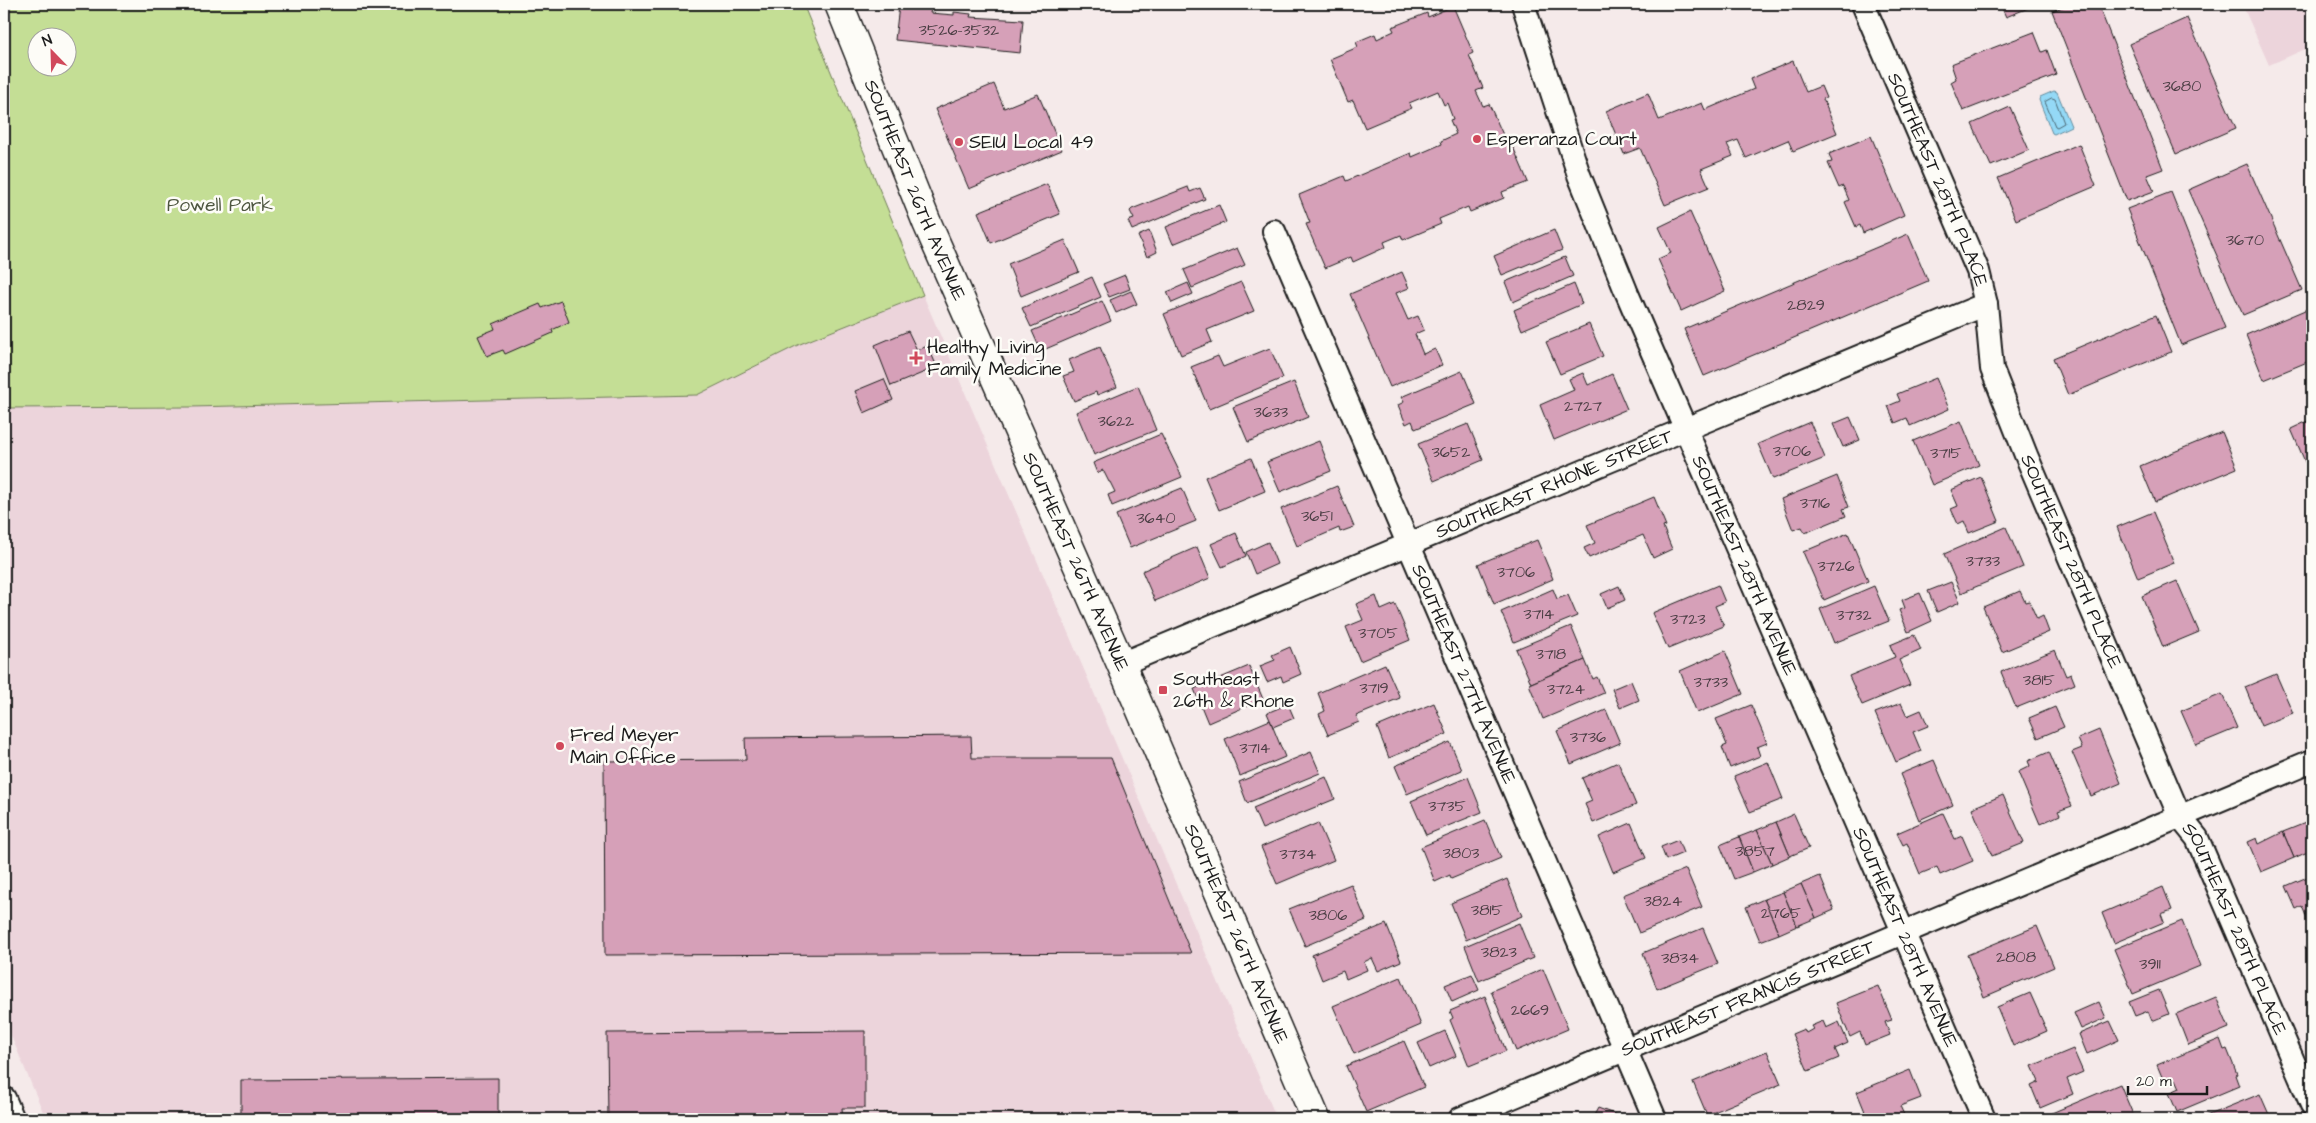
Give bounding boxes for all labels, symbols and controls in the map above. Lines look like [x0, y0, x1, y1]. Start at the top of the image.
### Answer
house number: 3526-3532 [919, 19, 999, 41]
north arrow [28, 28, 78, 78]
text: N [39, 30, 55, 52]
street label: SOUTHEAST 28TH PLACE [1881, 68, 1995, 289]
house number: 3680 [2163, 75, 2201, 97]
street label: SOUTHEAST 26TH AVENUE [857, 76, 973, 305]
place label: Esperanza Court [1487, 126, 1637, 153]
place label: SEIU Local 49 [969, 129, 1093, 156]
marker: Esperanza Court [1471, 133, 1483, 145]
marker: SEIU Local 49 [953, 136, 965, 148]
park label: Powell Park [167, 192, 273, 219]
house number: 3670 [2226, 229, 2264, 251]
house number: 2829 [1787, 294, 1825, 316]
place label: Healthy Living Family Medicine [927, 334, 1062, 384]
marker: Healthy Living Family Medicine [909, 351, 923, 365]
house number: 2727 [1564, 395, 1602, 417]
house number: 3633 [1254, 401, 1288, 423]
house number: 3622 [1098, 410, 1134, 432]
street label: SOUTHEAST RHONE STREET [1431, 422, 1677, 545]
house number: 3706 [1773, 440, 1811, 462]
house number: 3652 [1432, 441, 1470, 463]
house number: 3715 [1930, 442, 1962, 464]
street label: SOUTHEAST 26TH AVENUE [1016, 448, 1136, 675]
street label: SOUTHEAST 28TH PLACE [2014, 450, 2129, 673]
street label: SOUTHEAST 28TH AVENUE [1685, 451, 1804, 680]
house number: 3716 [1800, 492, 1830, 514]
house number: 3651 [1301, 505, 1333, 527]
house number: 3640 [1136, 507, 1176, 529]
house number: 3733 [1966, 550, 2000, 572]
house number: 3726 [1817, 555, 1855, 577]
street label: SOUTHEAST 27TH AVENUE [1405, 560, 1523, 788]
house number: 3706 [1497, 561, 1535, 583]
house number: 3714 [1524, 603, 1555, 625]
house number: 3732 [1836, 604, 1872, 626]
house number: 3723 [1670, 608, 1706, 630]
house number: 3705 [1358, 622, 1398, 644]
house number: 3718 [1536, 643, 1566, 665]
place label: Southeast 26th & Rhone [1173, 666, 1294, 715]
house number: 3815 [2023, 669, 2056, 691]
house number: 3733 [1694, 671, 1728, 693]
house number: 3719 [1359, 677, 1389, 699]
house number: 3724 [1547, 678, 1585, 700]
marker: Southeast 26th & Rhone [1157, 684, 1169, 696]
place label: Fred Meyer Main Office [570, 722, 679, 771]
house number: 3736 [1570, 726, 1606, 748]
house number: 3714 [1240, 737, 1271, 759]
marker: Fred Meyer Main Office [554, 740, 566, 752]
house number: 3735 [1428, 795, 1466, 817]
street label: SOUTHEAST 28TH PLACE [2176, 816, 2294, 1039]
street label: SOUTHEAST 26TH AVENUE [1177, 819, 1296, 1048]
street label: SOUTHEAST 28TH AVENUE [1846, 823, 1965, 1051]
house number: 3857 [1735, 840, 1775, 862]
house number: 3803 [1443, 842, 1479, 864]
house number: 3734 [1279, 843, 1317, 865]
house number: 3824 [1644, 890, 1682, 912]
house number: 3815 [1471, 899, 1504, 921]
house number: 2765 [1761, 902, 1802, 924]
house number: 3806 [1309, 904, 1347, 926]
street label: SOUTHEAST FRANCIS STREET [1617, 933, 1879, 1063]
house number: 3823 [1481, 941, 1517, 963]
house number: 2808 [1996, 946, 2036, 968]
house number: 3834 [1661, 947, 1699, 969]
house number: 3911 [2139, 953, 2161, 975]
house number: 2669 [1511, 999, 1549, 1021]
scale bar [2128, 1063, 2207, 1095]
text: 20 m [2136, 1071, 2172, 1092]

